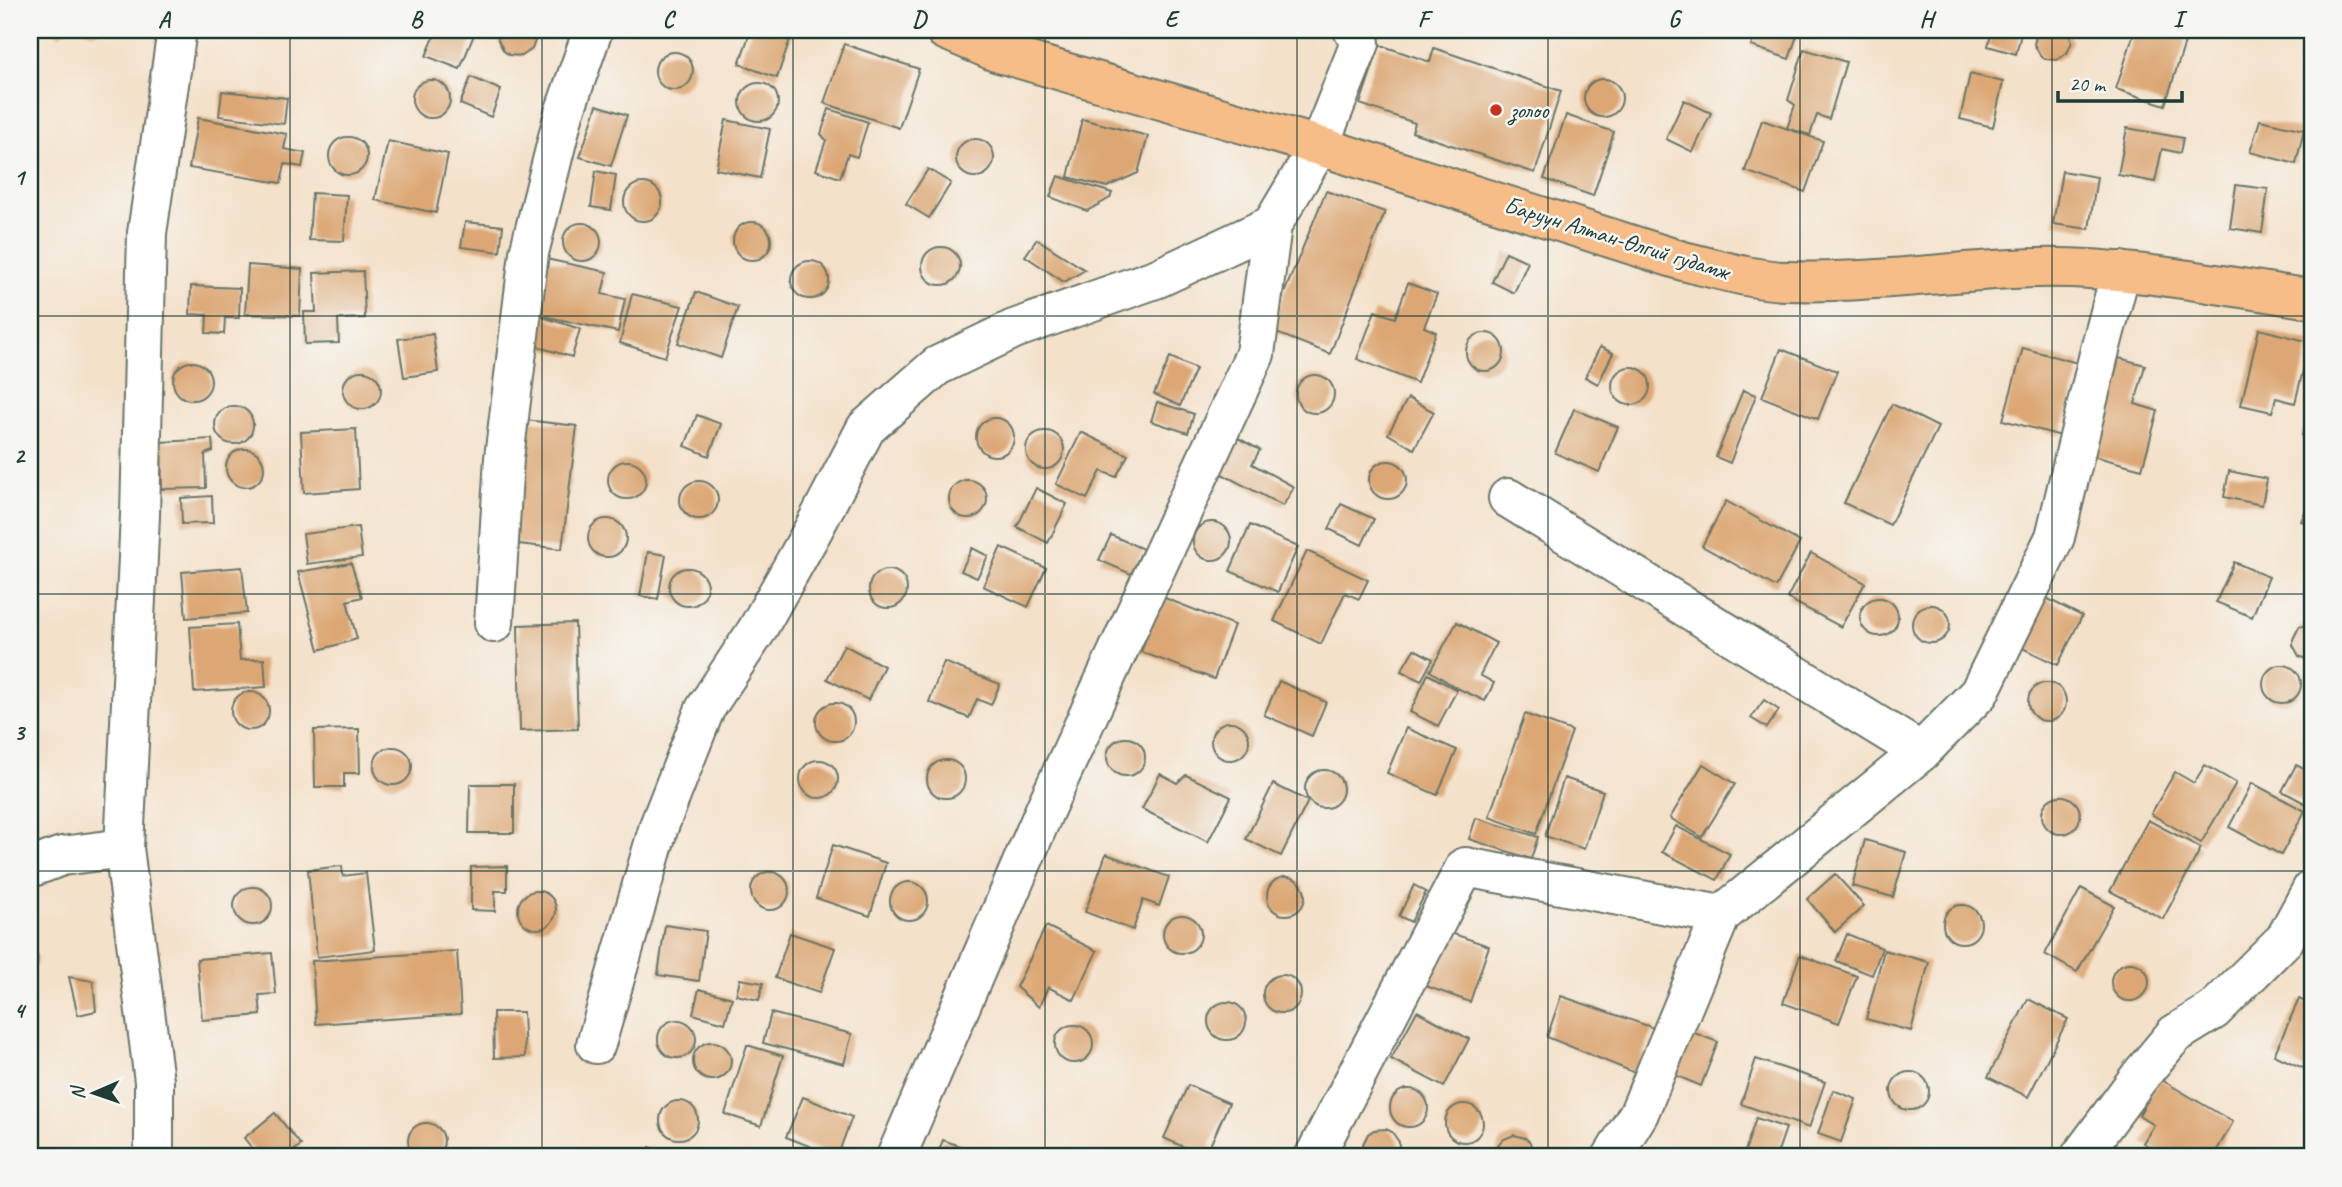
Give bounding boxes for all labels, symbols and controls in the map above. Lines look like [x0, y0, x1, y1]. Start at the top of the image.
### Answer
text: A [158, 5, 172, 34]
text: B [410, 5, 424, 34]
text: C [663, 5, 677, 34]
text: D [912, 5, 928, 34]
text: E [1165, 5, 1181, 34]
text: F [1418, 5, 1434, 34]
text: G [1668, 5, 1683, 34]
text: H [1919, 5, 1937, 34]
text: I [2173, 5, 2188, 34]
scale bar [2058, 60, 2183, 104]
text: 20 m [2069, 71, 2107, 97]
place label: золоо [1507, 95, 1550, 126]
marker: золоо [1488, 102, 1504, 118]
text: 1 [14, 163, 27, 192]
street label: Баруун Алтан-Өлгий гудамж [1501, 189, 1735, 287]
text: 2 [14, 441, 27, 470]
text: 3 [14, 718, 27, 747]
text: 4 [14, 996, 27, 1025]
north arrow [60, 1058, 130, 1128]
text: N [66, 1084, 90, 1100]

